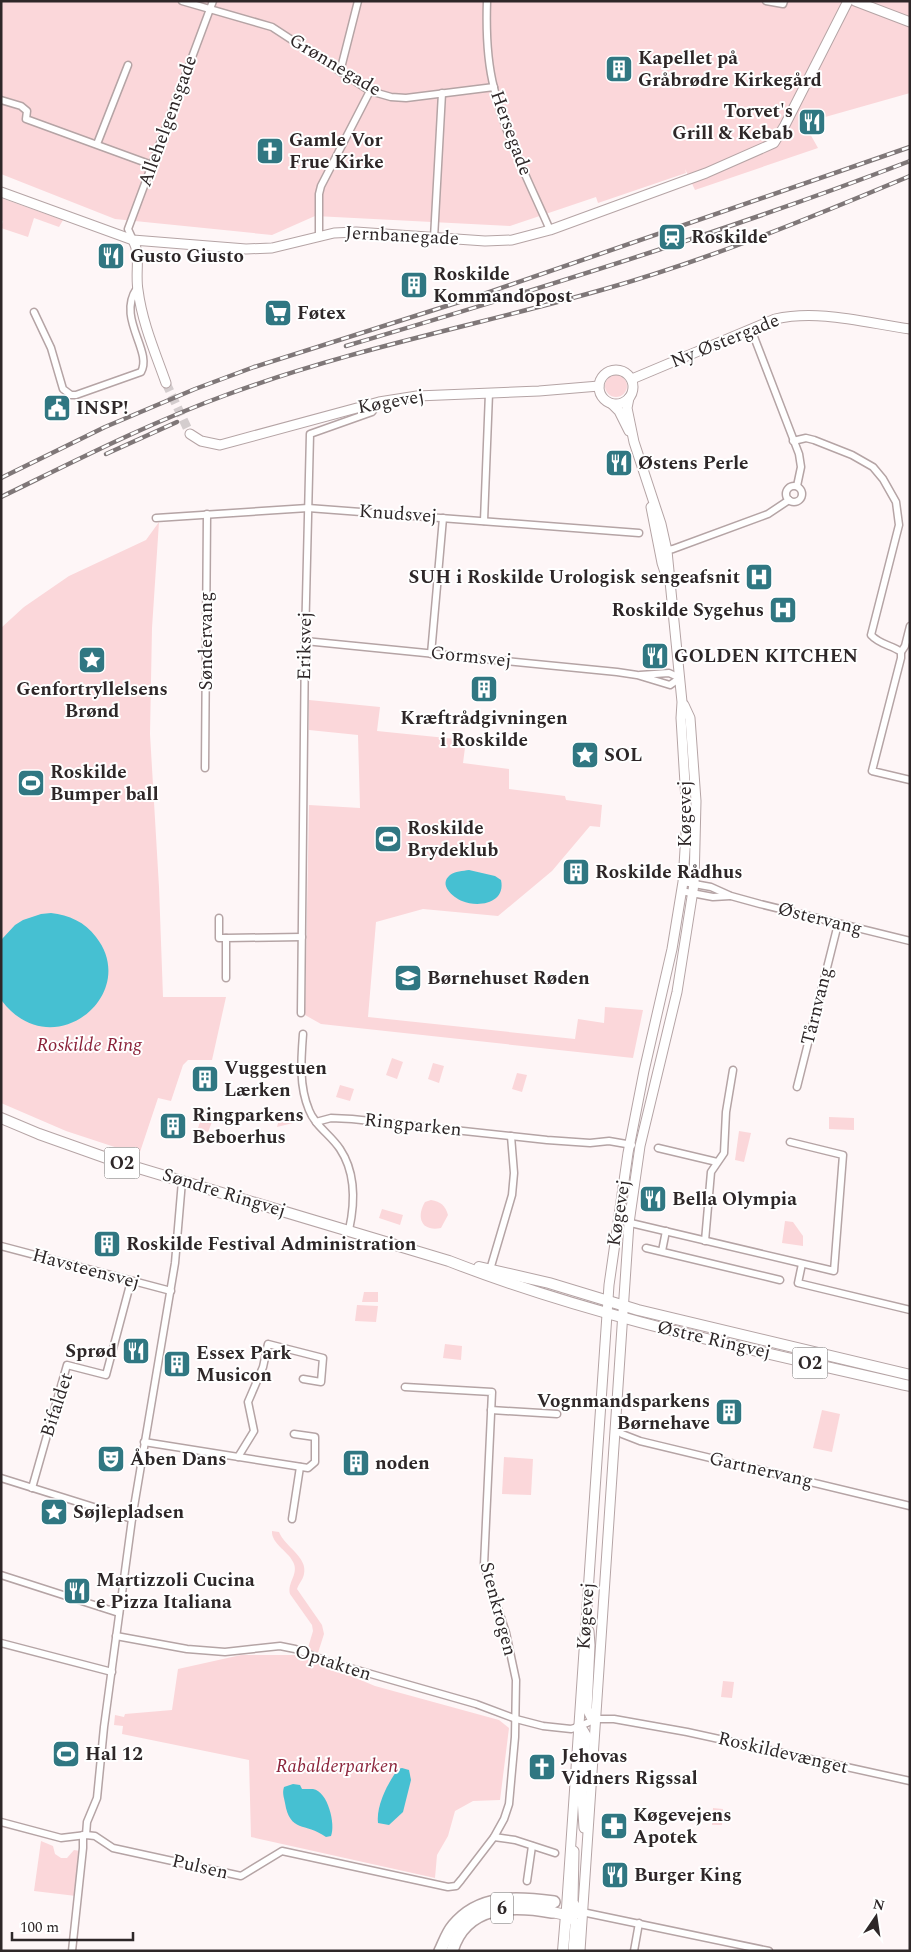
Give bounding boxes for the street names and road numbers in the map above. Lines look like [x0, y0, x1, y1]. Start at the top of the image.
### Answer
street label: Grønnegade [283, 26, 387, 104]
street label: Allehelgensgade [131, 51, 205, 191]
street label: Hersegade [482, 86, 540, 180]
street label: Jernbanegade [344, 219, 460, 253]
street label: Ny Østergade [666, 306, 784, 376]
street label: Køgevej [355, 382, 427, 422]
street label: Knudsvej [358, 497, 438, 531]
street label: Søndervang [192, 592, 221, 690]
street label: Eriksvej [290, 611, 320, 681]
street label: Gormsvej [429, 638, 513, 676]
street label: Køgevej [671, 780, 700, 848]
street label: Østervang [774, 894, 866, 944]
street label: Tårnvang [793, 964, 841, 1048]
street label: Ringparken [363, 1105, 463, 1145]
road number: O2 [104, 1148, 140, 1178]
street label: Søndre Ringvej [159, 1160, 289, 1226]
street label: Køgevej [599, 1178, 639, 1248]
street label: Havsteensvej [29, 1241, 143, 1297]
street label: Østre Ringvej [654, 1313, 774, 1367]
road number: O2 [792, 1348, 828, 1379]
street label: Bifaldet [33, 1369, 81, 1441]
street label: Gartnervang [706, 1444, 816, 1496]
street label: Stenkrogen [472, 1559, 524, 1659]
street label: Køgevej [569, 1581, 603, 1651]
street label: Optakten [291, 1637, 375, 1689]
street label: Roskildevænget [715, 1724, 851, 1782]
street label: Pulsen [169, 1846, 231, 1888]
road number: 6 [491, 1892, 513, 1924]

